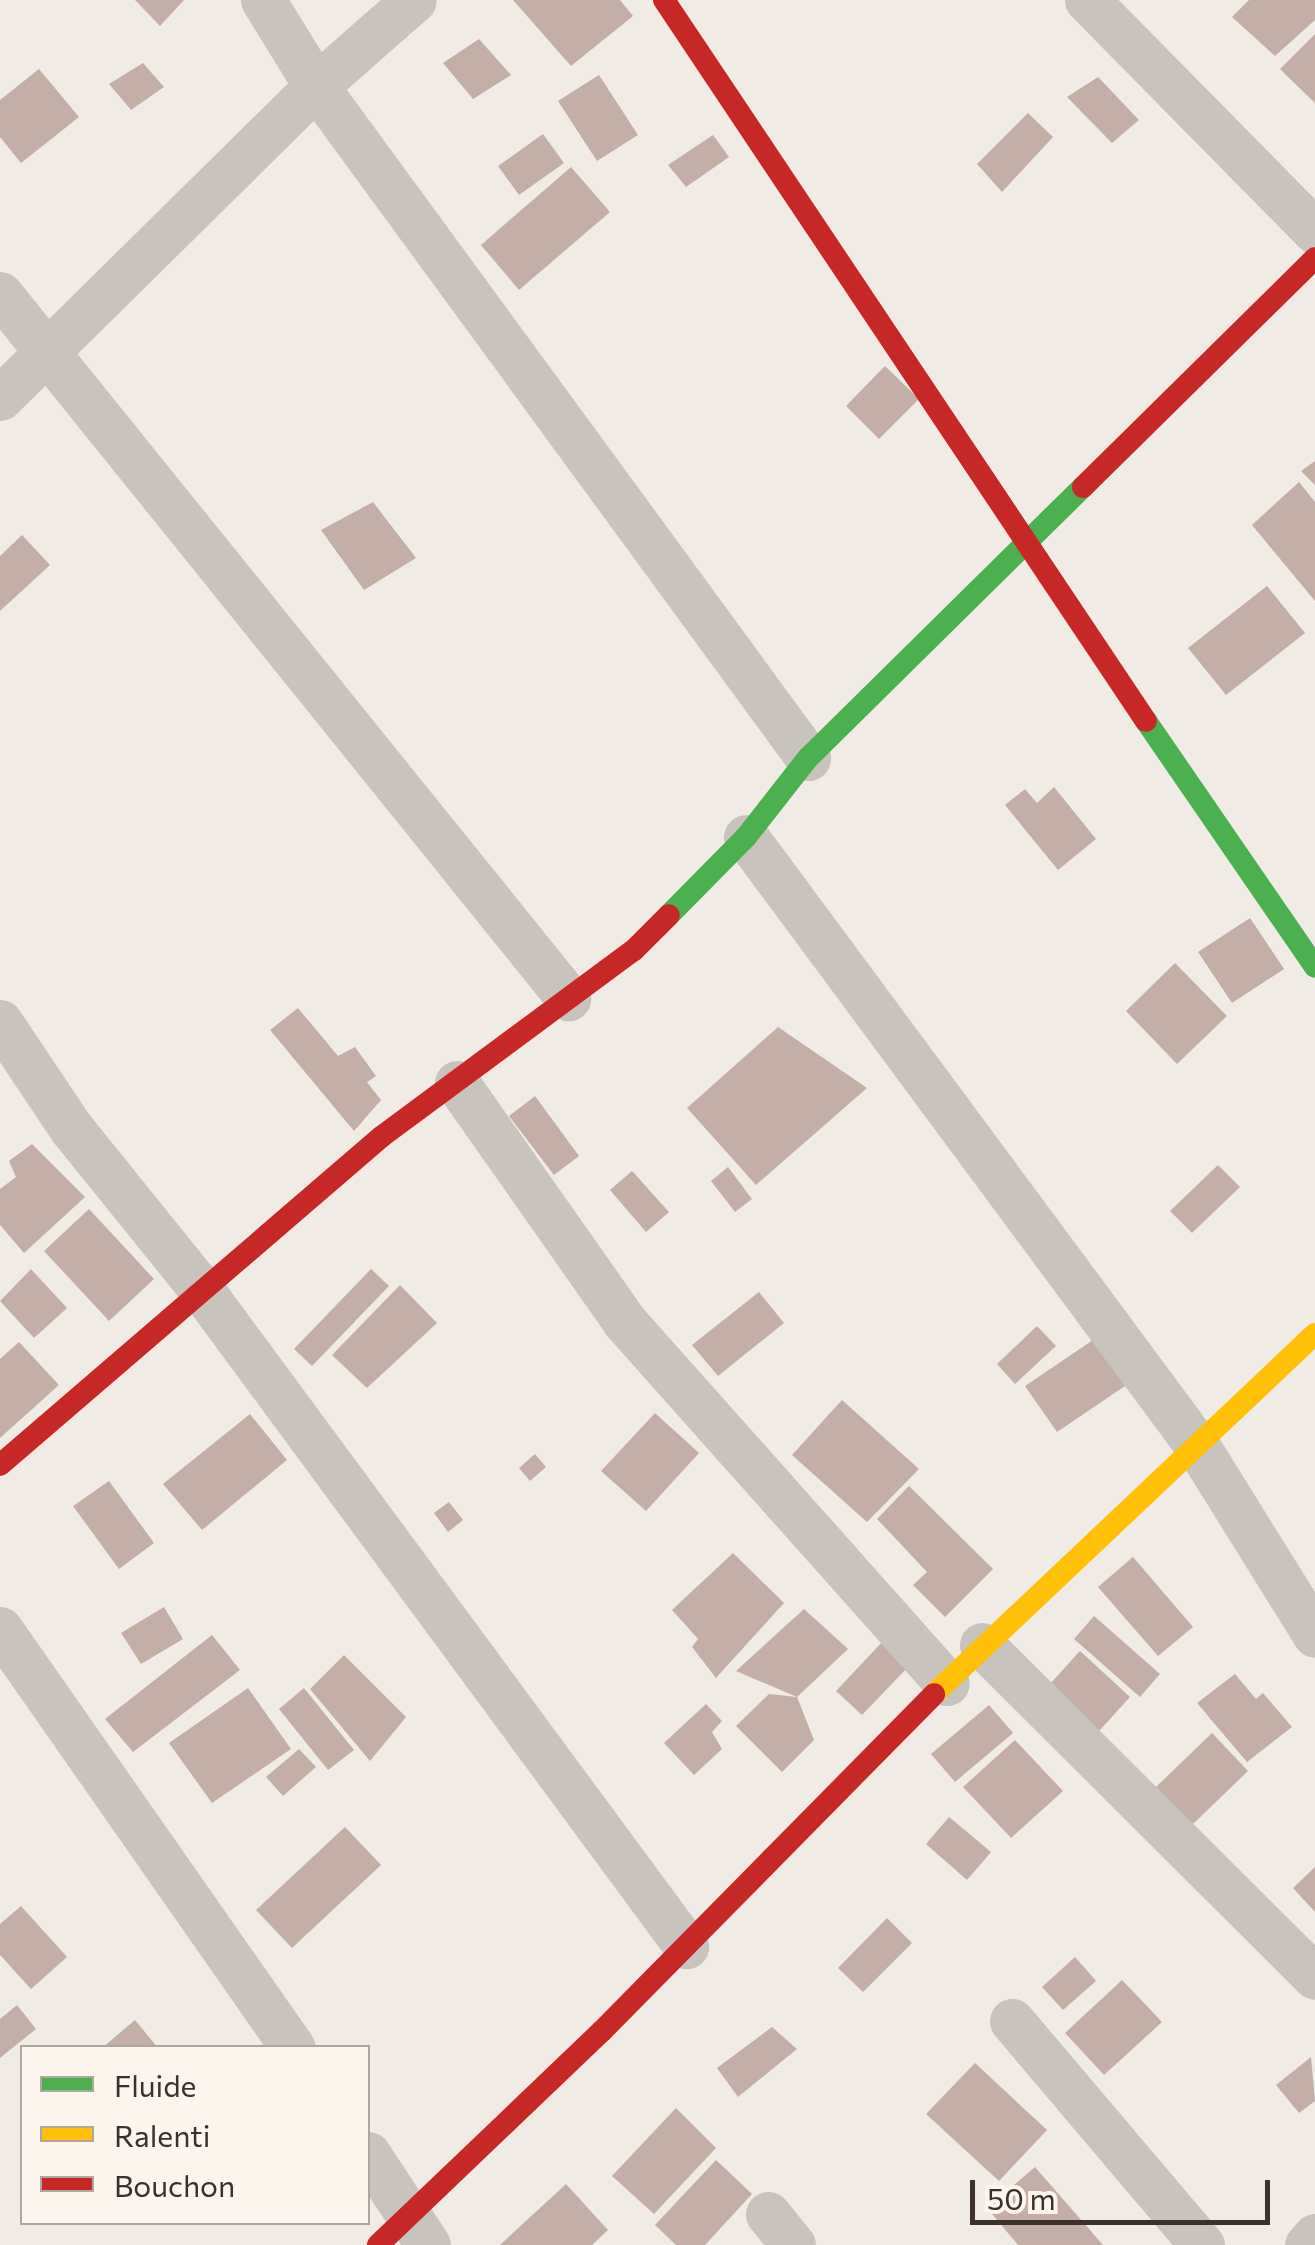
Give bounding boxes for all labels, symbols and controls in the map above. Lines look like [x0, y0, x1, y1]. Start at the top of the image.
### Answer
legend [20, 2045, 370, 2225]
text: Fluide [114, 2066, 196, 2103]
text: Ralenti [114, 2116, 210, 2153]
scale bar [975, 2160, 1275, 2222]
text: Bouchon [114, 2166, 235, 2203]
text: 50 m [987, 2179, 1056, 2216]

